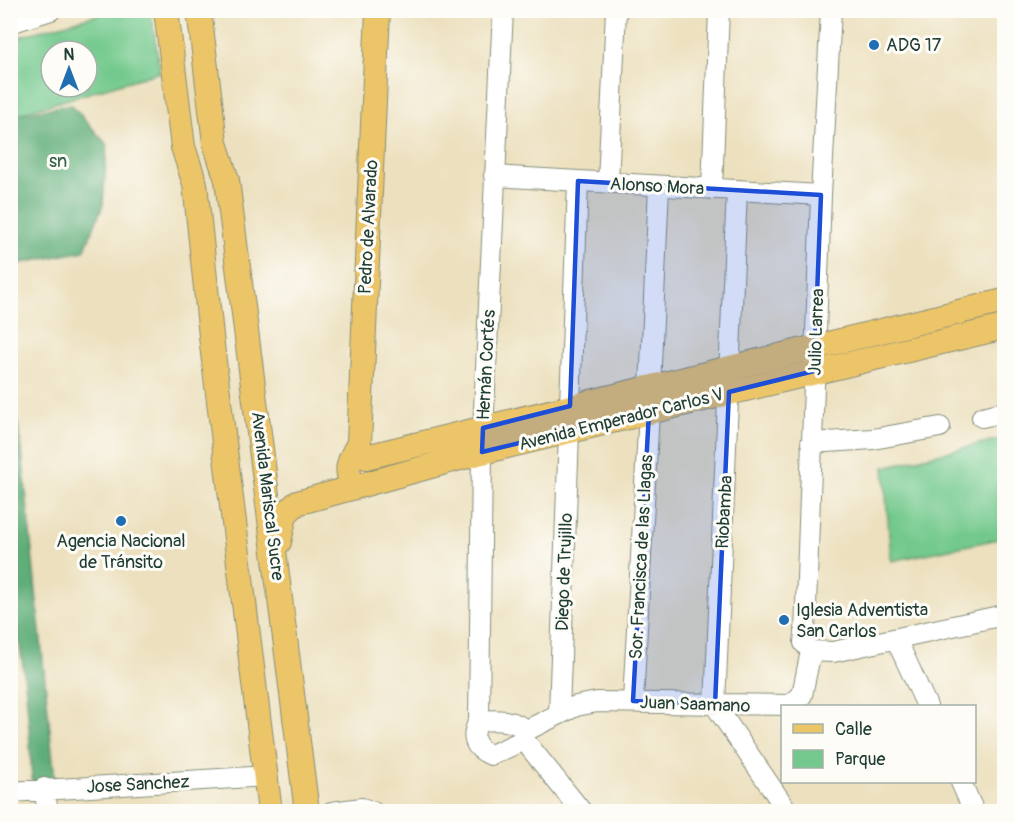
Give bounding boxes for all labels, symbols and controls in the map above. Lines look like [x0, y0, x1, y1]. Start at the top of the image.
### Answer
place label: ADG 17 [886, 34, 942, 57]
marker: ADG 17 [867, 38, 881, 52]
north arrow [39, 39, 99, 99]
text: N [64, 45, 75, 65]
park label: sn [49, 150, 67, 173]
street label: Pedro de Alvarado [353, 159, 384, 295]
street label: Alonso Mora [609, 173, 705, 200]
street label: Julio Larrea [803, 288, 830, 376]
street label: Hernán Cortés [472, 309, 501, 421]
street label: Avenida Emperador Carlos V [516, 383, 726, 456]
street label: Avenida Mariscal Sucre [246, 410, 289, 582]
street label: Sor. Francisca de las Llagas [625, 454, 658, 660]
street label: Riobamba [711, 475, 738, 549]
street label: Diego de Trujillo [551, 512, 578, 632]
marker: Agencia Nacional de Tránsito [114, 514, 128, 528]
place label: Agencia Nacional de Tránsito [56, 530, 186, 574]
place label: Iglesia Adventista San Carlos [796, 599, 928, 643]
marker: Iglesia Adventista San Carlos [777, 613, 791, 627]
street label: Juan Saamano [639, 691, 751, 718]
legend [781, 705, 976, 783]
text: Calle [835, 718, 872, 741]
text: Parque [835, 748, 885, 771]
street label: Jose Sanchez [86, 770, 190, 799]

